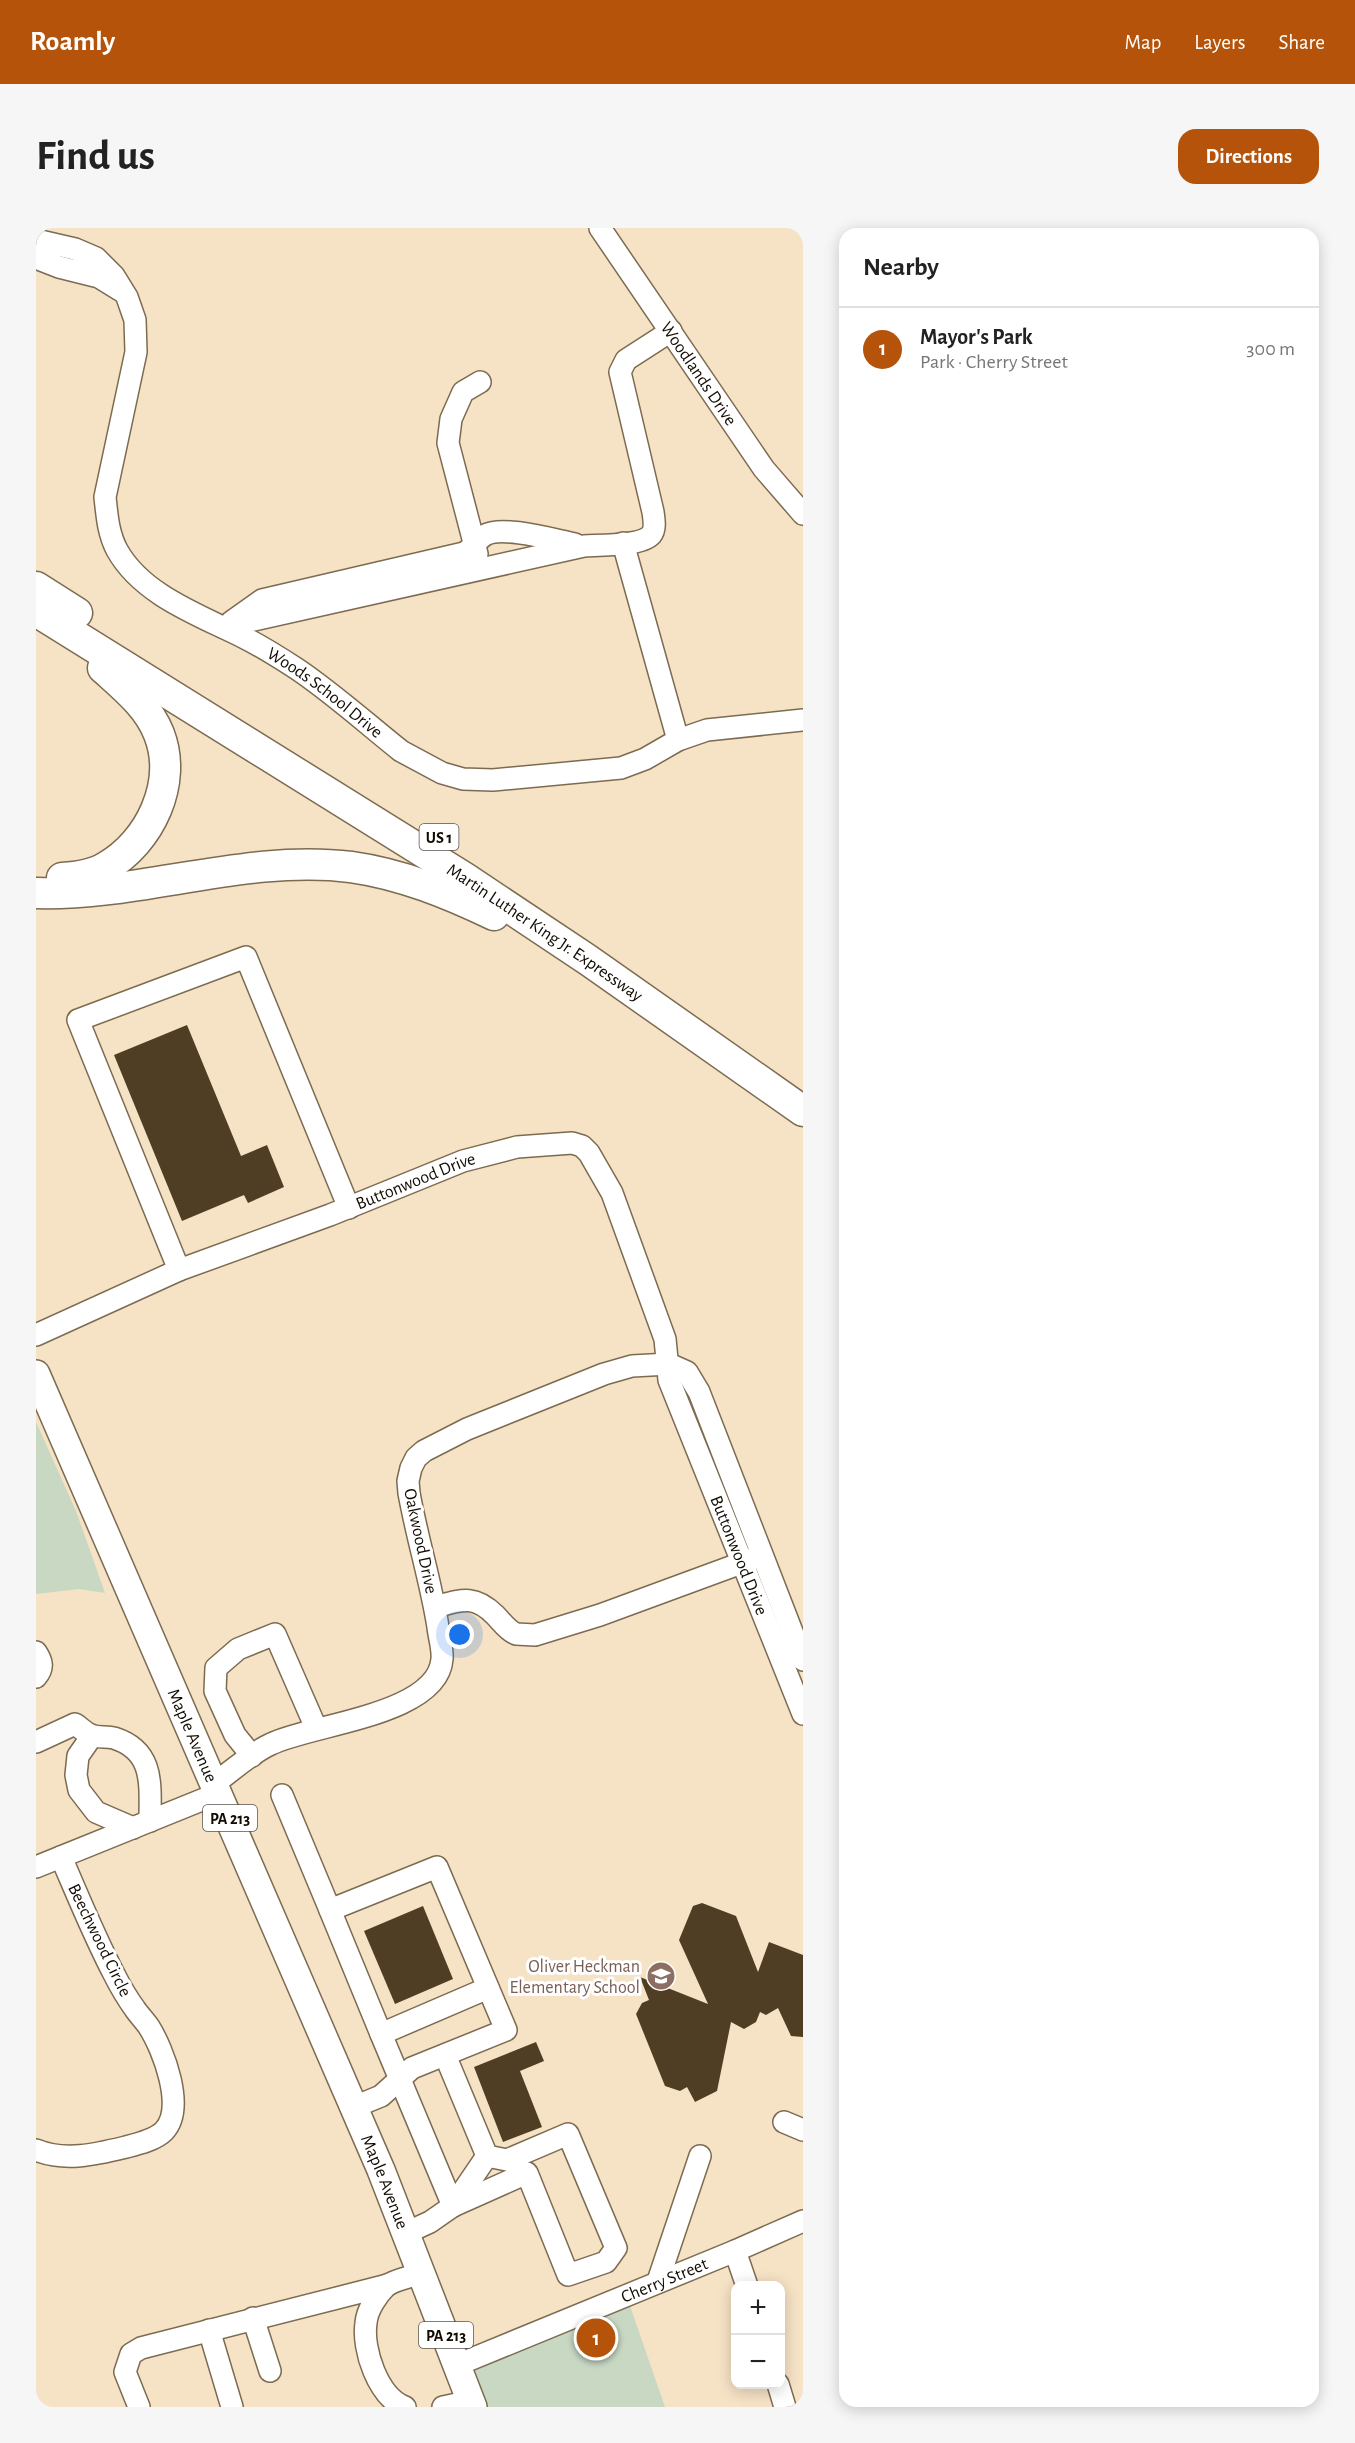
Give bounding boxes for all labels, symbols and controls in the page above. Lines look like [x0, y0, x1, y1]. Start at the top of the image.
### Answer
text: Roamly [30, 28, 115, 56]
text: Map [1125, 32, 1161, 53]
text: Layers [1194, 32, 1245, 53]
text: Share [1278, 32, 1325, 53]
button: Directions [1178, 129, 1319, 184]
text: Find us [36, 135, 155, 177]
text: Nearby [863, 254, 939, 280]
street label: Woodlands Drive [657, 319, 740, 429]
text: Mayor's Park [920, 326, 1033, 348]
text: 1 [879, 339, 886, 359]
text: 300 m [1246, 339, 1295, 359]
text: Park · Cherry Street [920, 352, 1068, 372]
street label: Woods School Drive [264, 644, 385, 742]
road number: US 1 [420, 824, 458, 850]
street label: Martin Luther King Jr. Expressway [443, 861, 646, 1006]
street label: Buttonwood Drive [354, 1150, 477, 1213]
street label: Oakwood Drive [400, 1487, 440, 1596]
street label: Buttonwood Drive [706, 1493, 770, 1618]
your location [445, 1620, 474, 1649]
street label: Maple Avenue [164, 1687, 220, 1785]
road number: PA 213 [203, 1805, 257, 1831]
street label: Beechwood Circle [64, 1881, 134, 2000]
place label: Oliver Heckman Elementary School [510, 1958, 640, 1997]
school or university icon: Oliver Heckman Elementary School [645, 1960, 677, 1992]
street label: Maple Avenue [357, 2132, 411, 2232]
street label: Cherry Street [619, 2255, 711, 2307]
map controls [731, 2281, 785, 2389]
button: + [731, 2281, 785, 2335]
pin: 1 [576, 2316, 616, 2360]
road number: PA 213 [419, 2322, 473, 2348]
button: − [731, 2335, 785, 2389]

